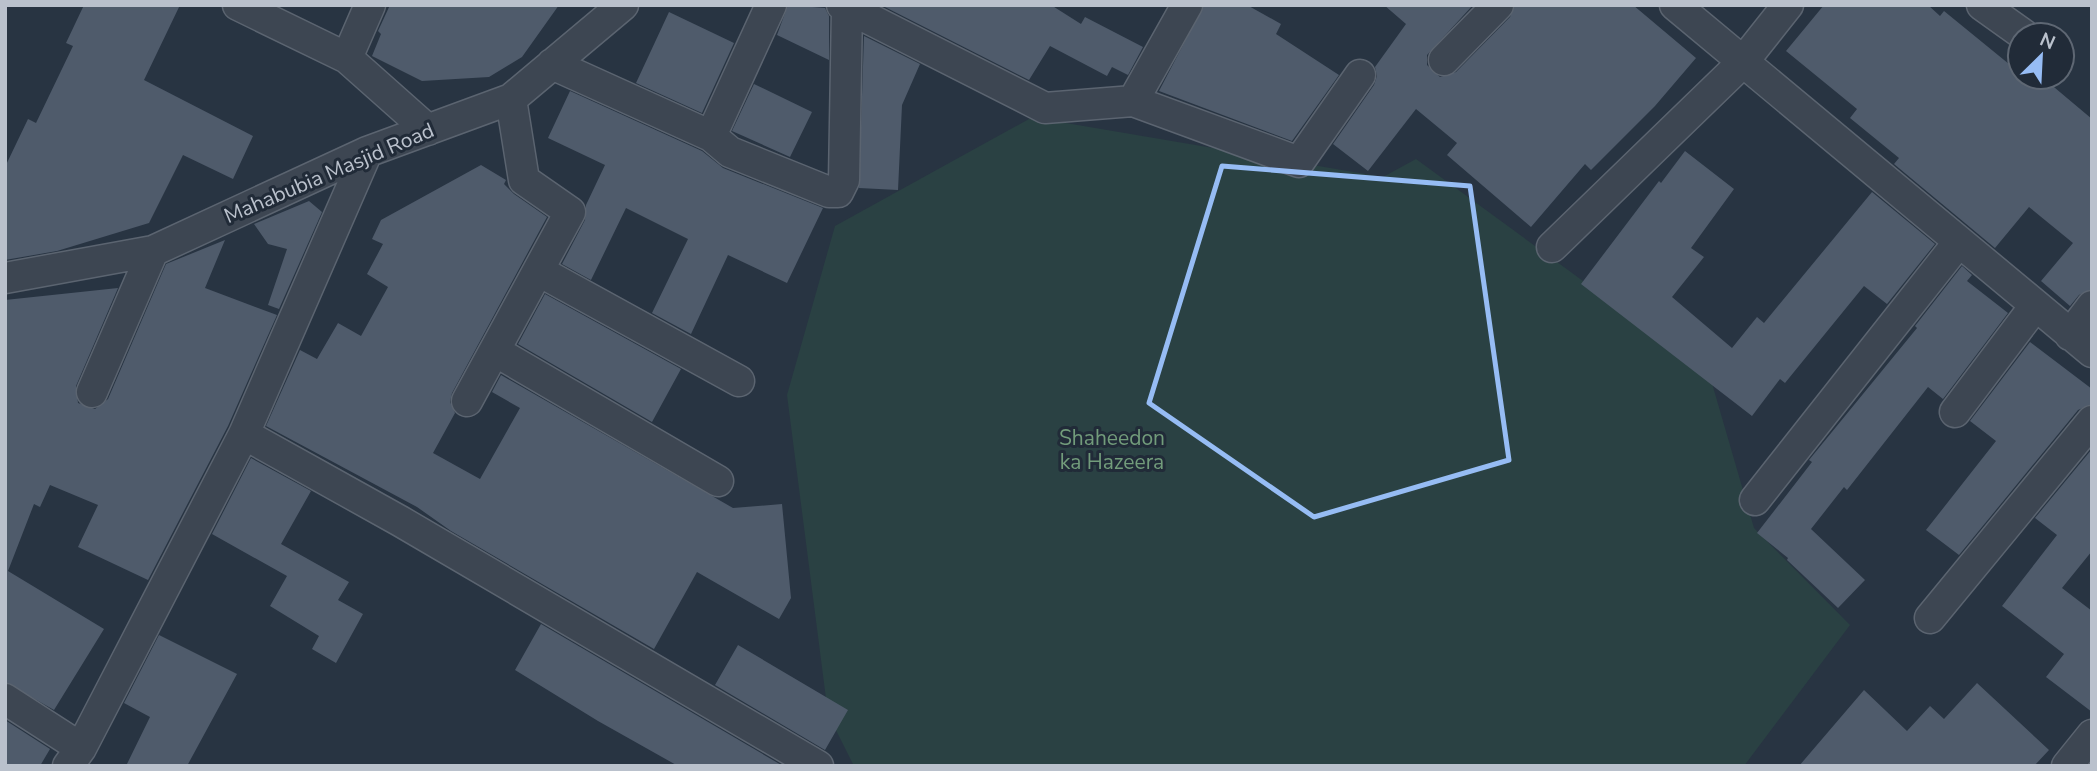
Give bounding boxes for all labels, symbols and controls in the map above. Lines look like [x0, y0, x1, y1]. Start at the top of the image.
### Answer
north arrow [2006, 21, 2076, 91]
text: N [2036, 27, 2059, 56]
street label: Mahabubia Masjid Road [220, 116, 438, 230]
park label: Shaheedon ka Hazeera [1059, 424, 1165, 476]

